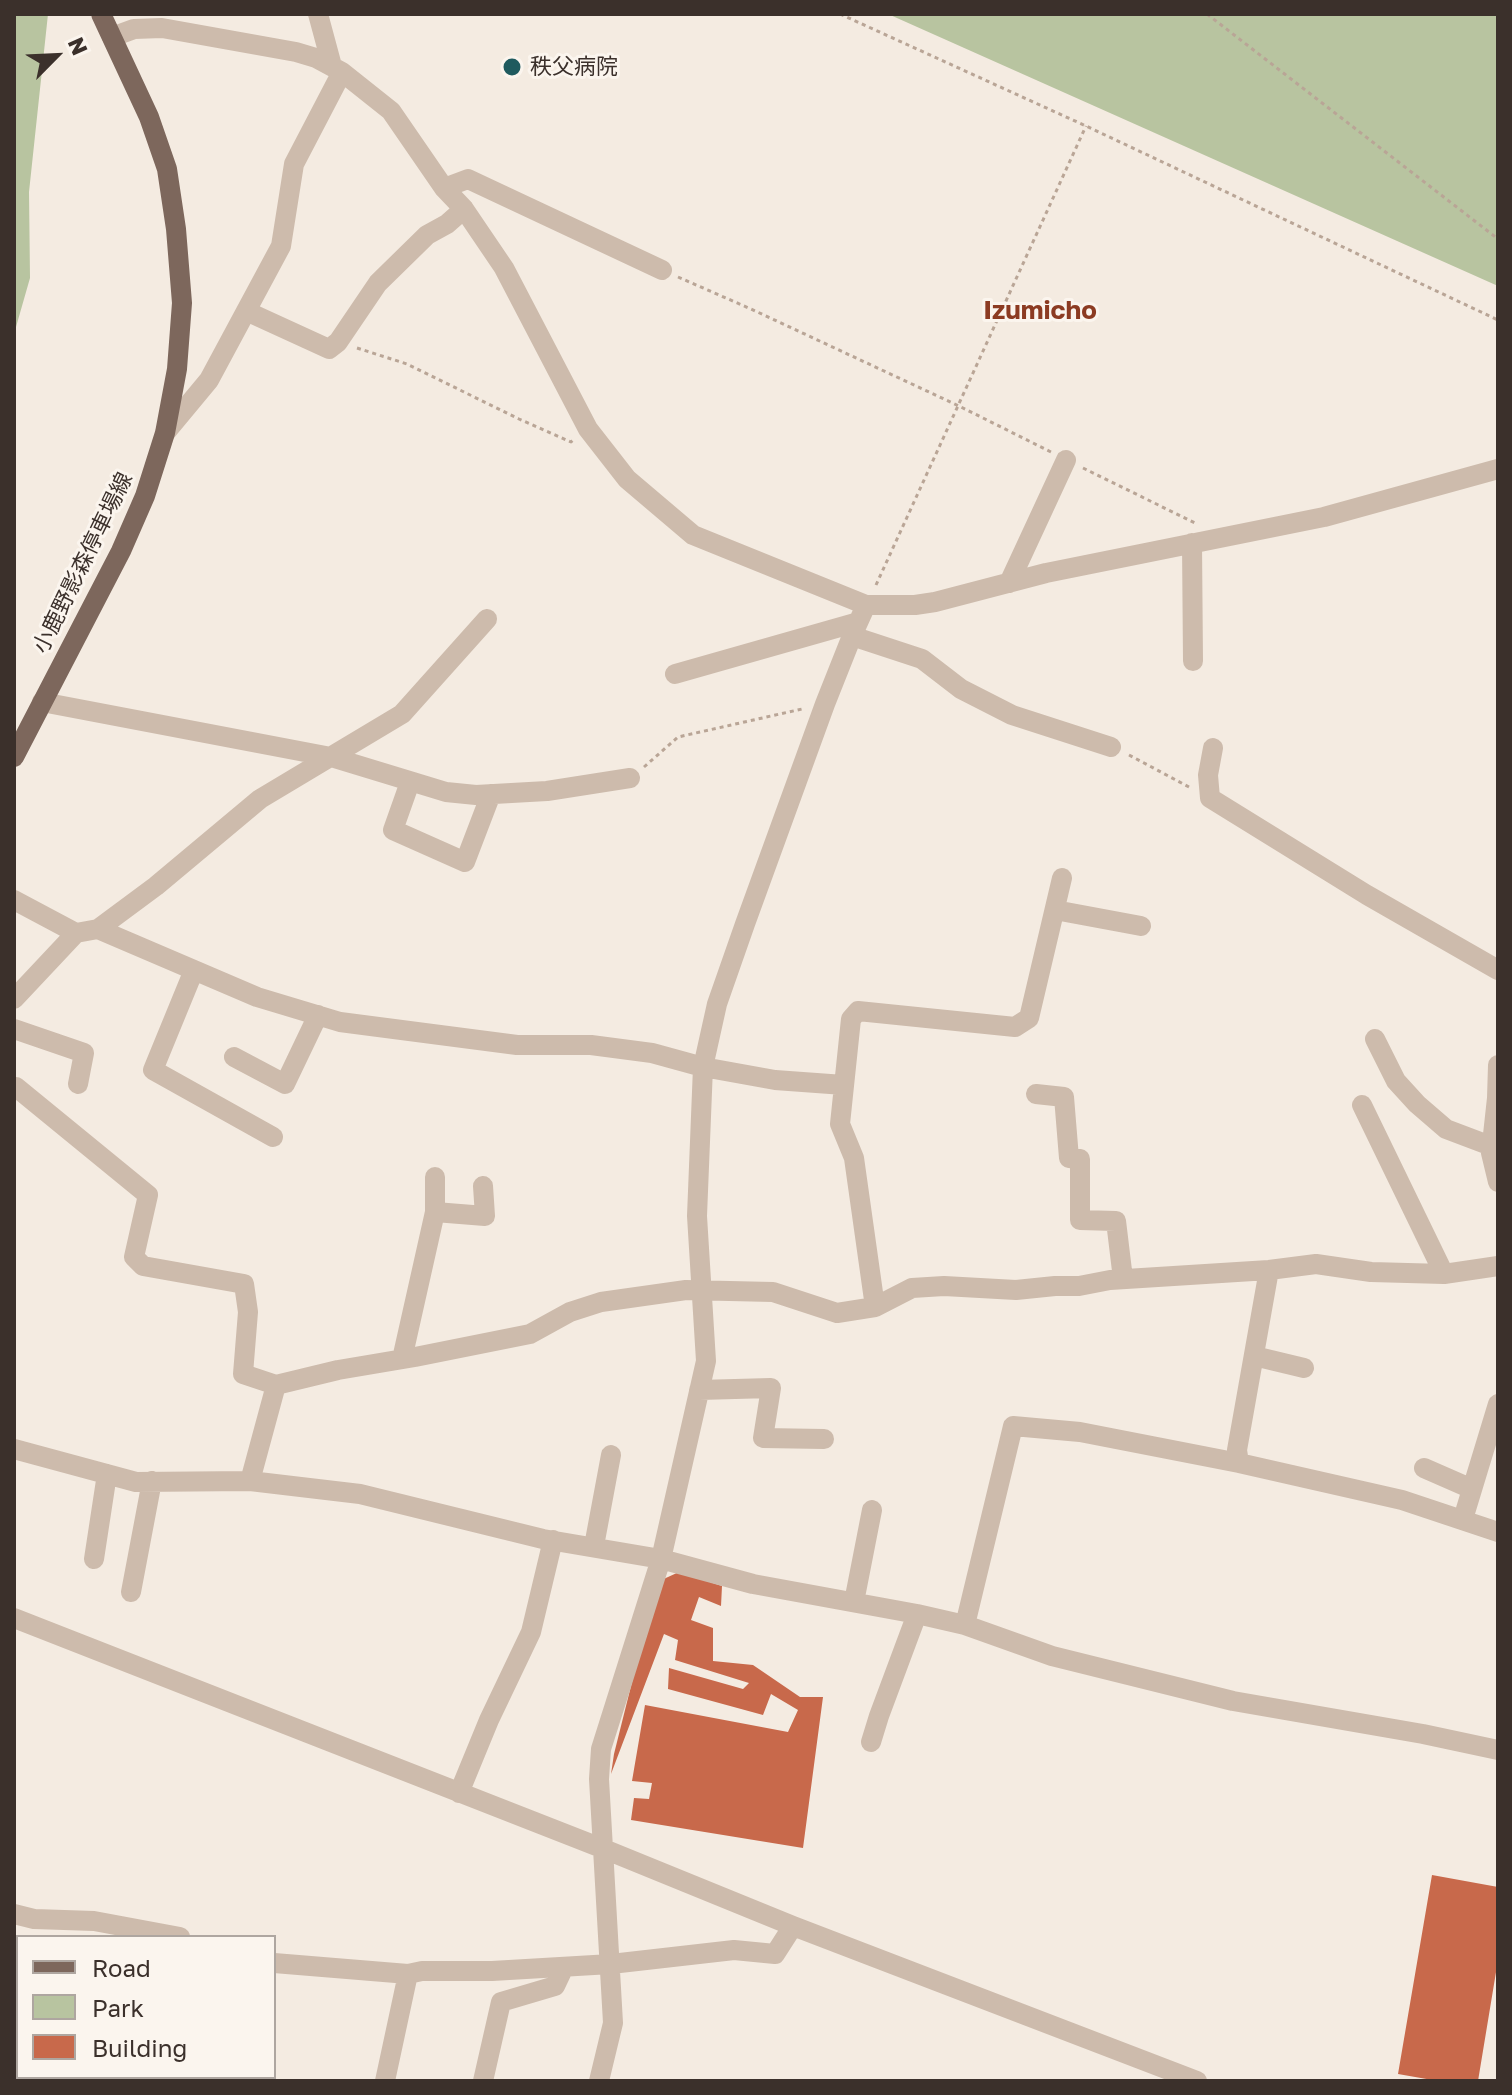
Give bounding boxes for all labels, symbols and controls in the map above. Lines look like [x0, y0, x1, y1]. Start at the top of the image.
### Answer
north arrow [16, 16, 96, 96]
text: N [63, 33, 94, 59]
place label: 秩父病院 [530, 54, 618, 80]
marker: 秩父病院 [501, 56, 523, 78]
district label: Izumicho [983, 295, 1097, 327]
street label: 小鹿野影森停車場線 [28, 468, 138, 658]
legend [16, 1935, 276, 2079]
text: Road [92, 1953, 151, 1982]
text: Park [92, 1993, 144, 2022]
text: Building [92, 2033, 187, 2062]

